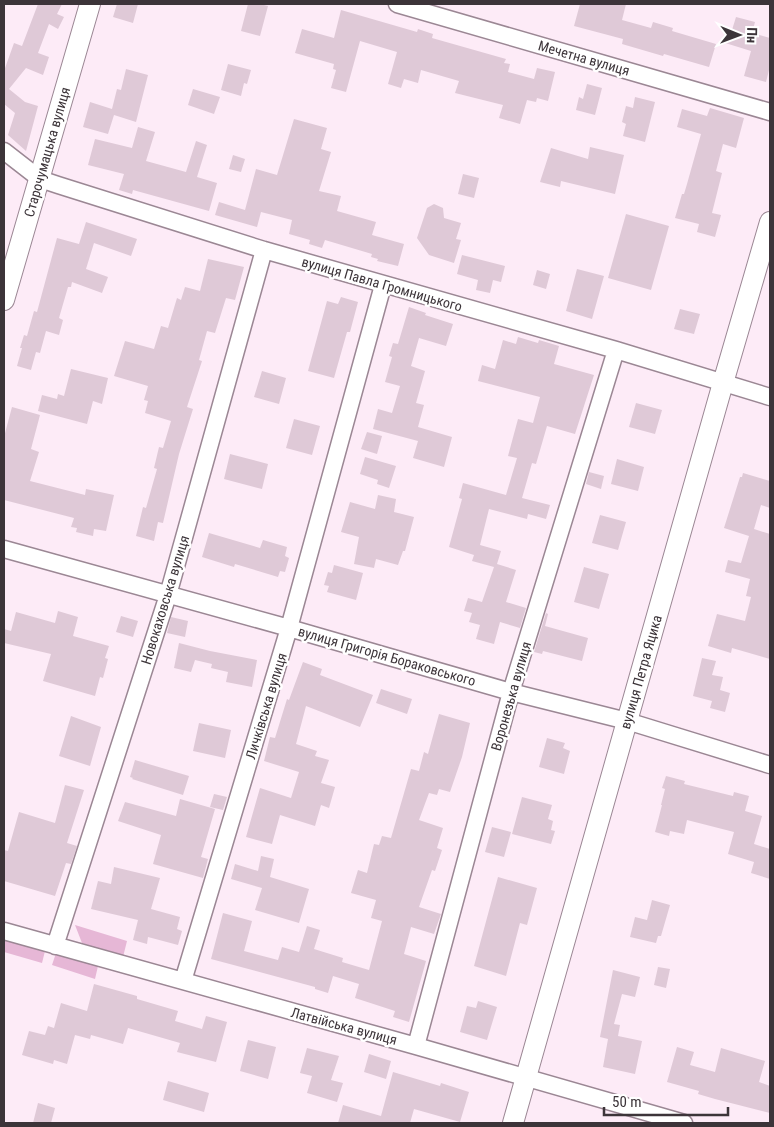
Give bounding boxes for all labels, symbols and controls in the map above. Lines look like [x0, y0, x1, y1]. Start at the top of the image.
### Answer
north arrow [714, 10, 764, 60]
text: Пн [744, 27, 760, 43]
street label: Мечетна вулиця [536, 37, 632, 79]
street label: Старочумацька вулиця [21, 85, 73, 219]
street label: вулиця Павла Громницького [300, 253, 464, 315]
street label: Новокаховська вулиця [138, 534, 192, 666]
street label: вулиця Петра Яцика [617, 613, 665, 731]
street label: вулиця Григорія Бораковського [297, 623, 477, 689]
street label: Воронезька вулиця [488, 640, 534, 752]
street label: Личківська вулиця [242, 651, 290, 761]
street label: Латвійська вулиця [289, 1004, 399, 1048]
scale bar [604, 1084, 728, 1116]
text: 50 m [612, 1093, 642, 1111]

